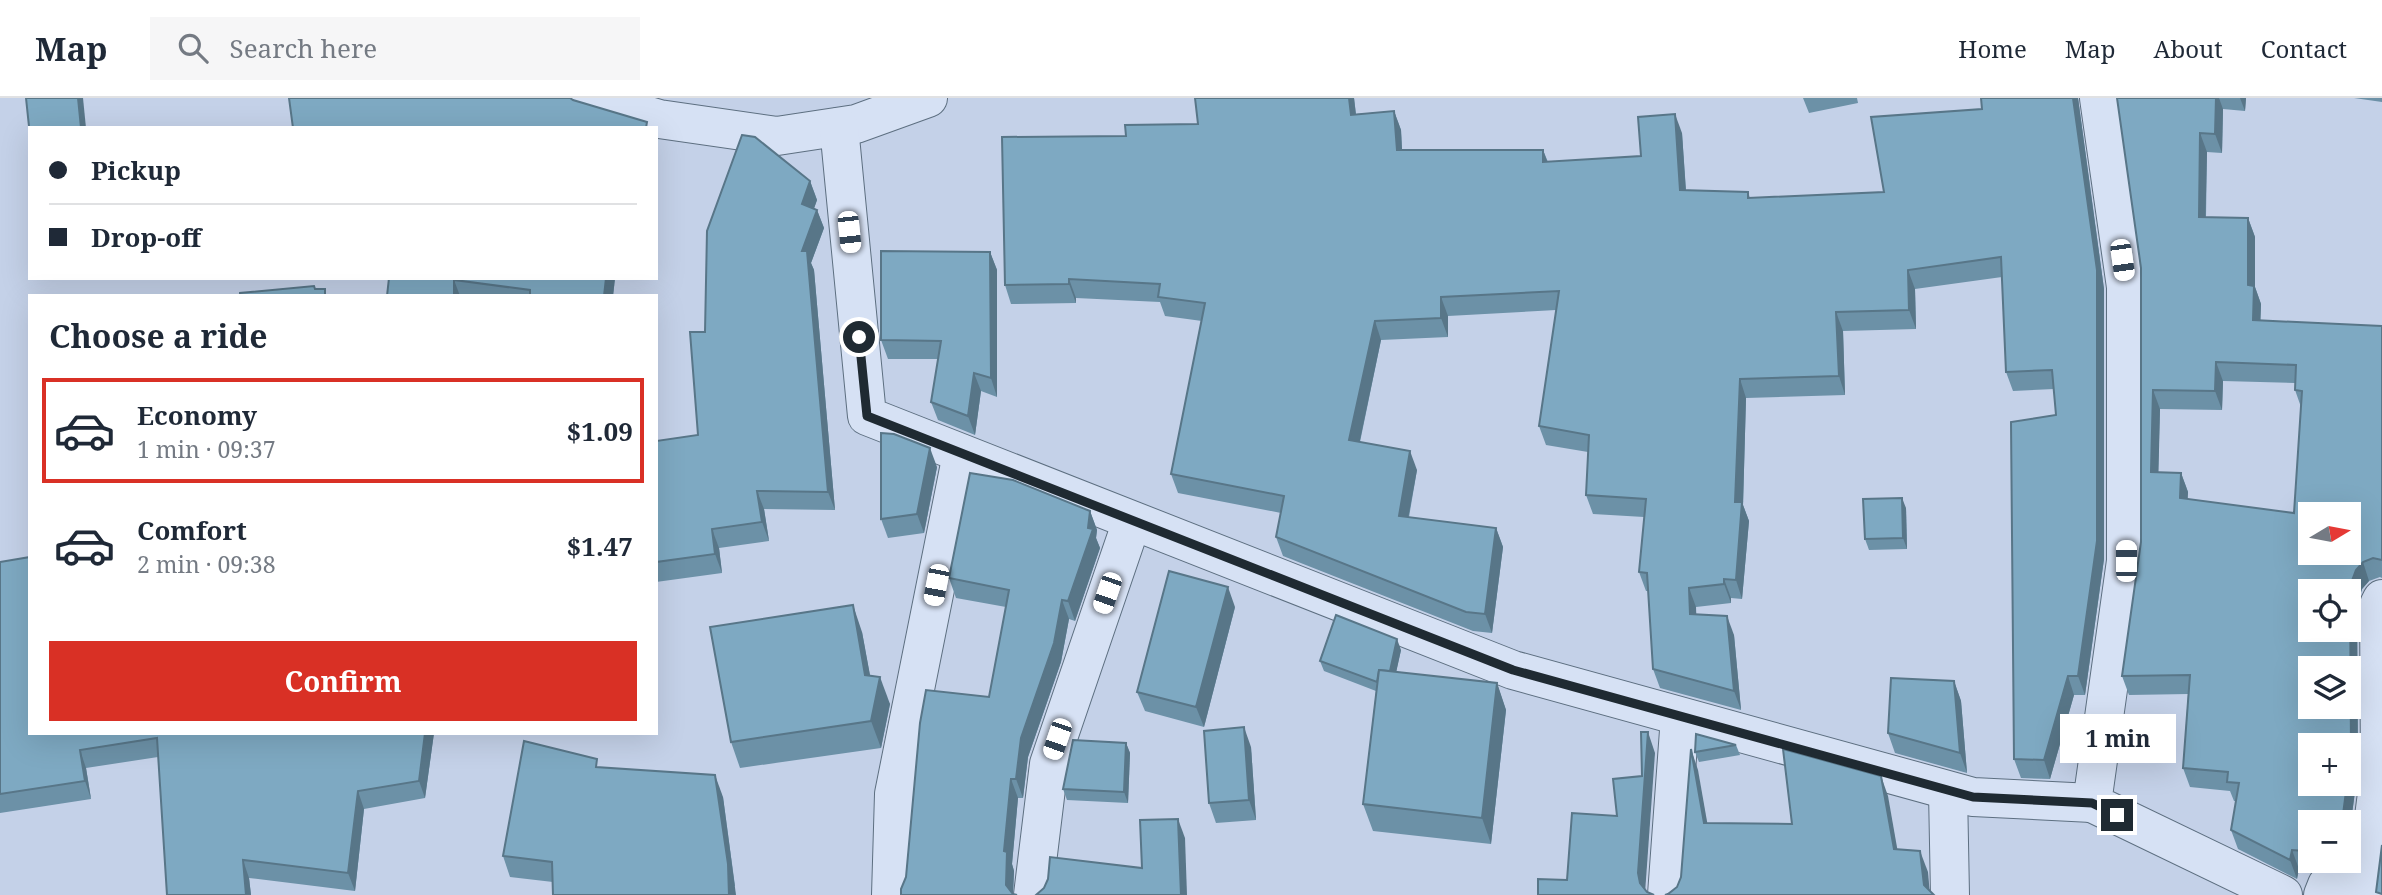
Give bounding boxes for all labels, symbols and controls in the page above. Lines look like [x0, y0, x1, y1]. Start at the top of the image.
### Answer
search box [150, 17, 640, 80]
text: Map [35, 26, 108, 71]
icon: search [174, 29, 212, 67]
text: Search here [230, 30, 377, 66]
text: Home [1958, 32, 2027, 65]
text: Map [2065, 32, 2116, 65]
text: About [2154, 32, 2223, 65]
text: Contact [2261, 32, 2347, 65]
text: Pickup [91, 152, 181, 188]
car [837, 210, 862, 254]
text: Drop-off [91, 219, 201, 255]
car [2109, 238, 2136, 282]
text: Choose a ride [49, 314, 268, 357]
route start [843, 321, 875, 353]
text: Economy [137, 397, 257, 433]
icon: car [53, 399, 116, 462]
text: $1.09 [567, 413, 633, 449]
text: 1 min · 09:37 [137, 433, 275, 465]
north arrow [2298, 502, 2361, 565]
map controls [2298, 502, 2361, 873]
text: Comfort [137, 512, 247, 548]
icon: car [53, 514, 116, 577]
text: $1.47 [567, 528, 633, 564]
car [2116, 540, 2137, 582]
text: 2 min · 09:38 [137, 548, 275, 580]
car [922, 562, 951, 608]
car [1091, 570, 1124, 616]
button: locate [2298, 579, 2361, 642]
button: Confirm [49, 641, 637, 721]
button: layers [2298, 656, 2361, 719]
callout: 1 min [2059, 714, 2175, 762]
car [1041, 716, 1074, 762]
text: 1 min [2085, 722, 2151, 754]
button: + [2298, 733, 2361, 796]
route end [2101, 799, 2133, 831]
button: − [2298, 810, 2361, 873]

